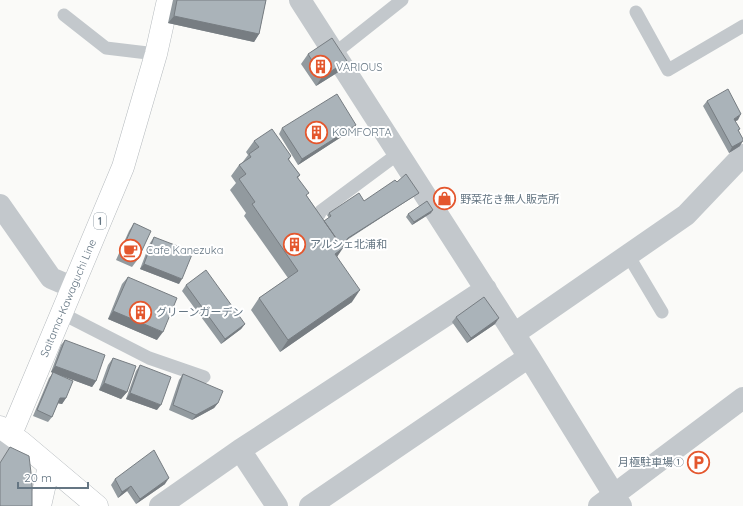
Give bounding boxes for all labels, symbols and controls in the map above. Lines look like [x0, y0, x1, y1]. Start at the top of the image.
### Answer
building icon: VARIOUS [308, 54, 334, 80]
place label: VARIOUS [336, 60, 383, 74]
building icon: KOMFORTA [303, 119, 329, 145]
place label: KOMFORTA [332, 125, 392, 139]
shop icon: 野菜花き無人販売所 [431, 186, 457, 212]
place label: 野菜花き無人販売所 [460, 192, 560, 206]
road number: 1 [94, 213, 106, 229]
building icon: アルシェ北浦和 [281, 231, 307, 257]
street label: Saitama-Kawaguchi Line [37, 237, 99, 359]
cafe icon: Cafe Kanezuka [117, 237, 143, 263]
place label: アルシェ北浦和 [310, 237, 387, 251]
place label: Cafe Kanezuka [146, 243, 223, 257]
building icon: グリーンガーデン [127, 299, 153, 325]
place label: グリーンガーデン [156, 305, 243, 319]
parking icon: 月極駐車場① [686, 449, 712, 475]
place label: 月極駐車場① [618, 455, 684, 469]
scale bar [18, 464, 88, 490]
text: 20 m [24, 470, 52, 485]

